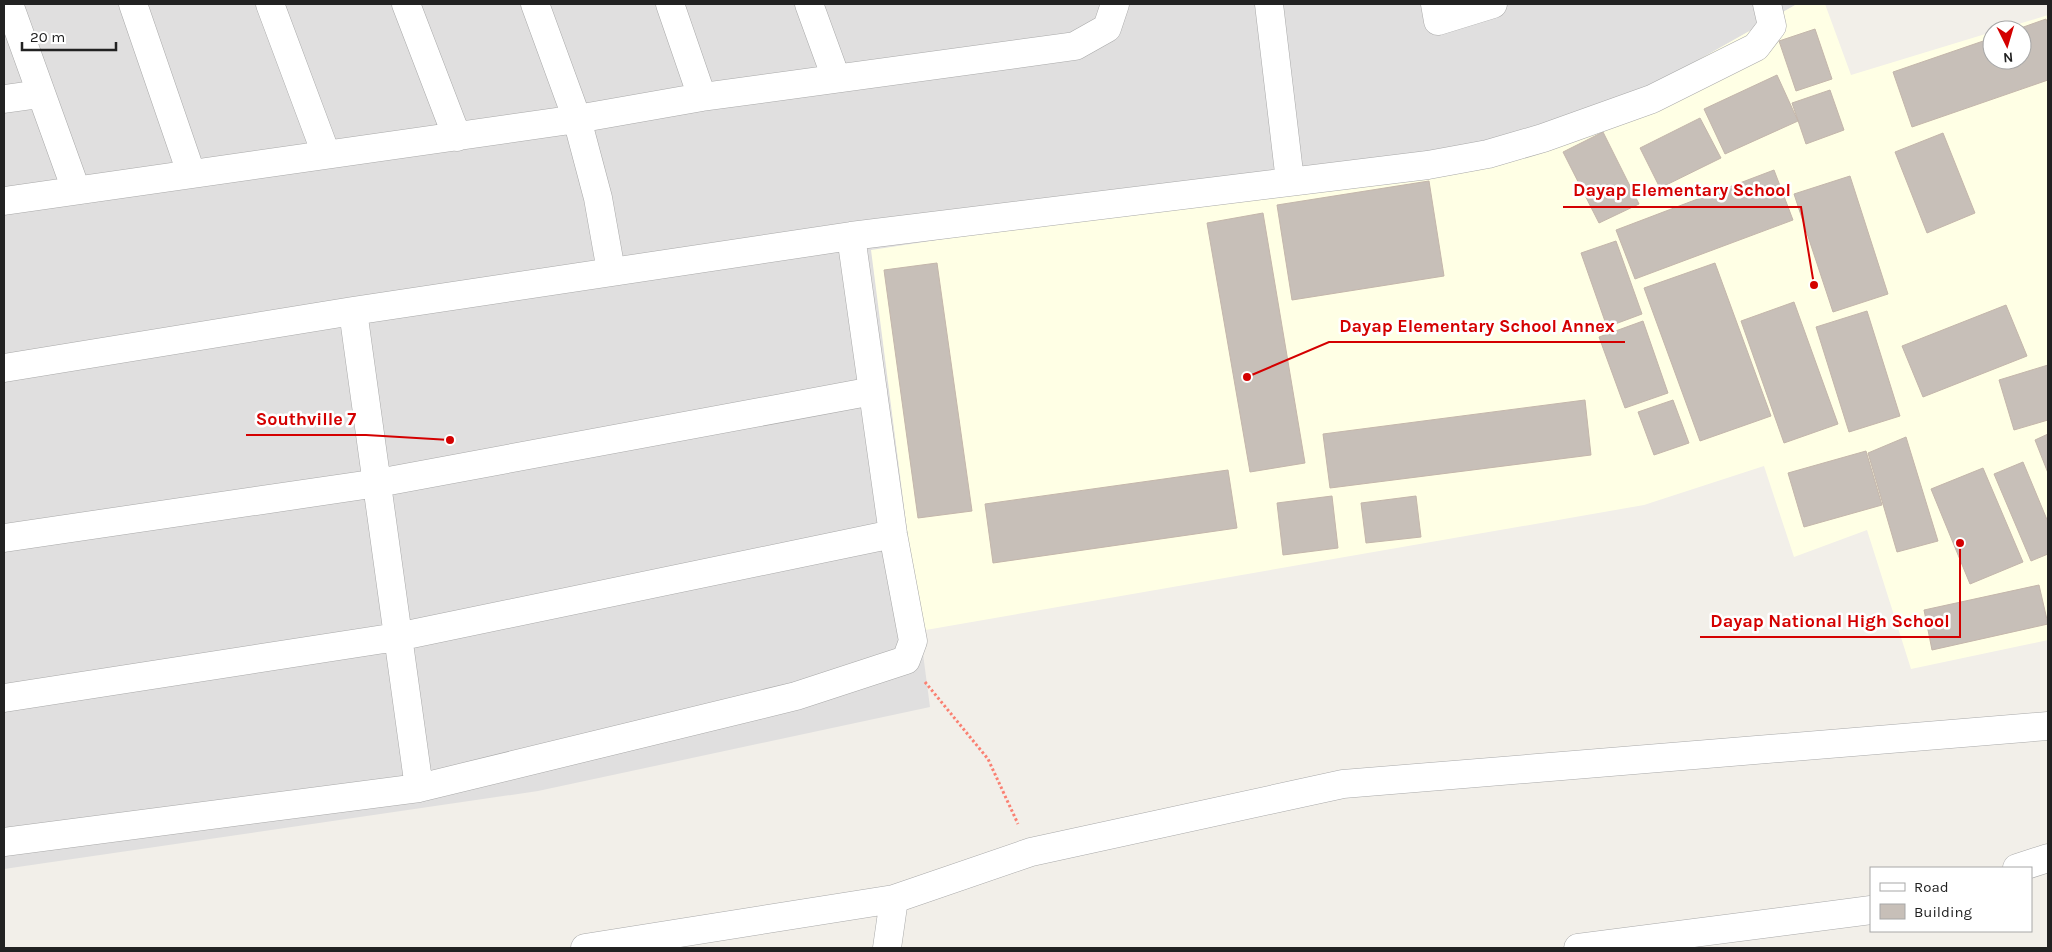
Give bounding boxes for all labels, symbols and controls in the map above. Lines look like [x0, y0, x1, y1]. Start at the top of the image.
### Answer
scale bar [22, 20, 116, 52]
north arrow [1982, 20, 2032, 70]
text: 20 m [30, 28, 65, 46]
text: N [2002, 49, 2014, 66]
callout: Dayap Elementary School [1563, 174, 1801, 207]
text: Dayap Elementary School [1573, 179, 1791, 201]
callout: Dayap Elementary School Annex [1329, 309, 1625, 342]
text: Dayap Elementary School Annex [1339, 315, 1615, 337]
callout: Southville 7 [246, 402, 366, 435]
text: Southville 7 [256, 408, 356, 430]
callout: Dayap National High School [1700, 604, 1960, 637]
text: Dayap National High School [1710, 610, 1950, 632]
legend [1870, 867, 2032, 932]
text: Road [1914, 878, 1949, 896]
text: Building [1914, 903, 1972, 921]

